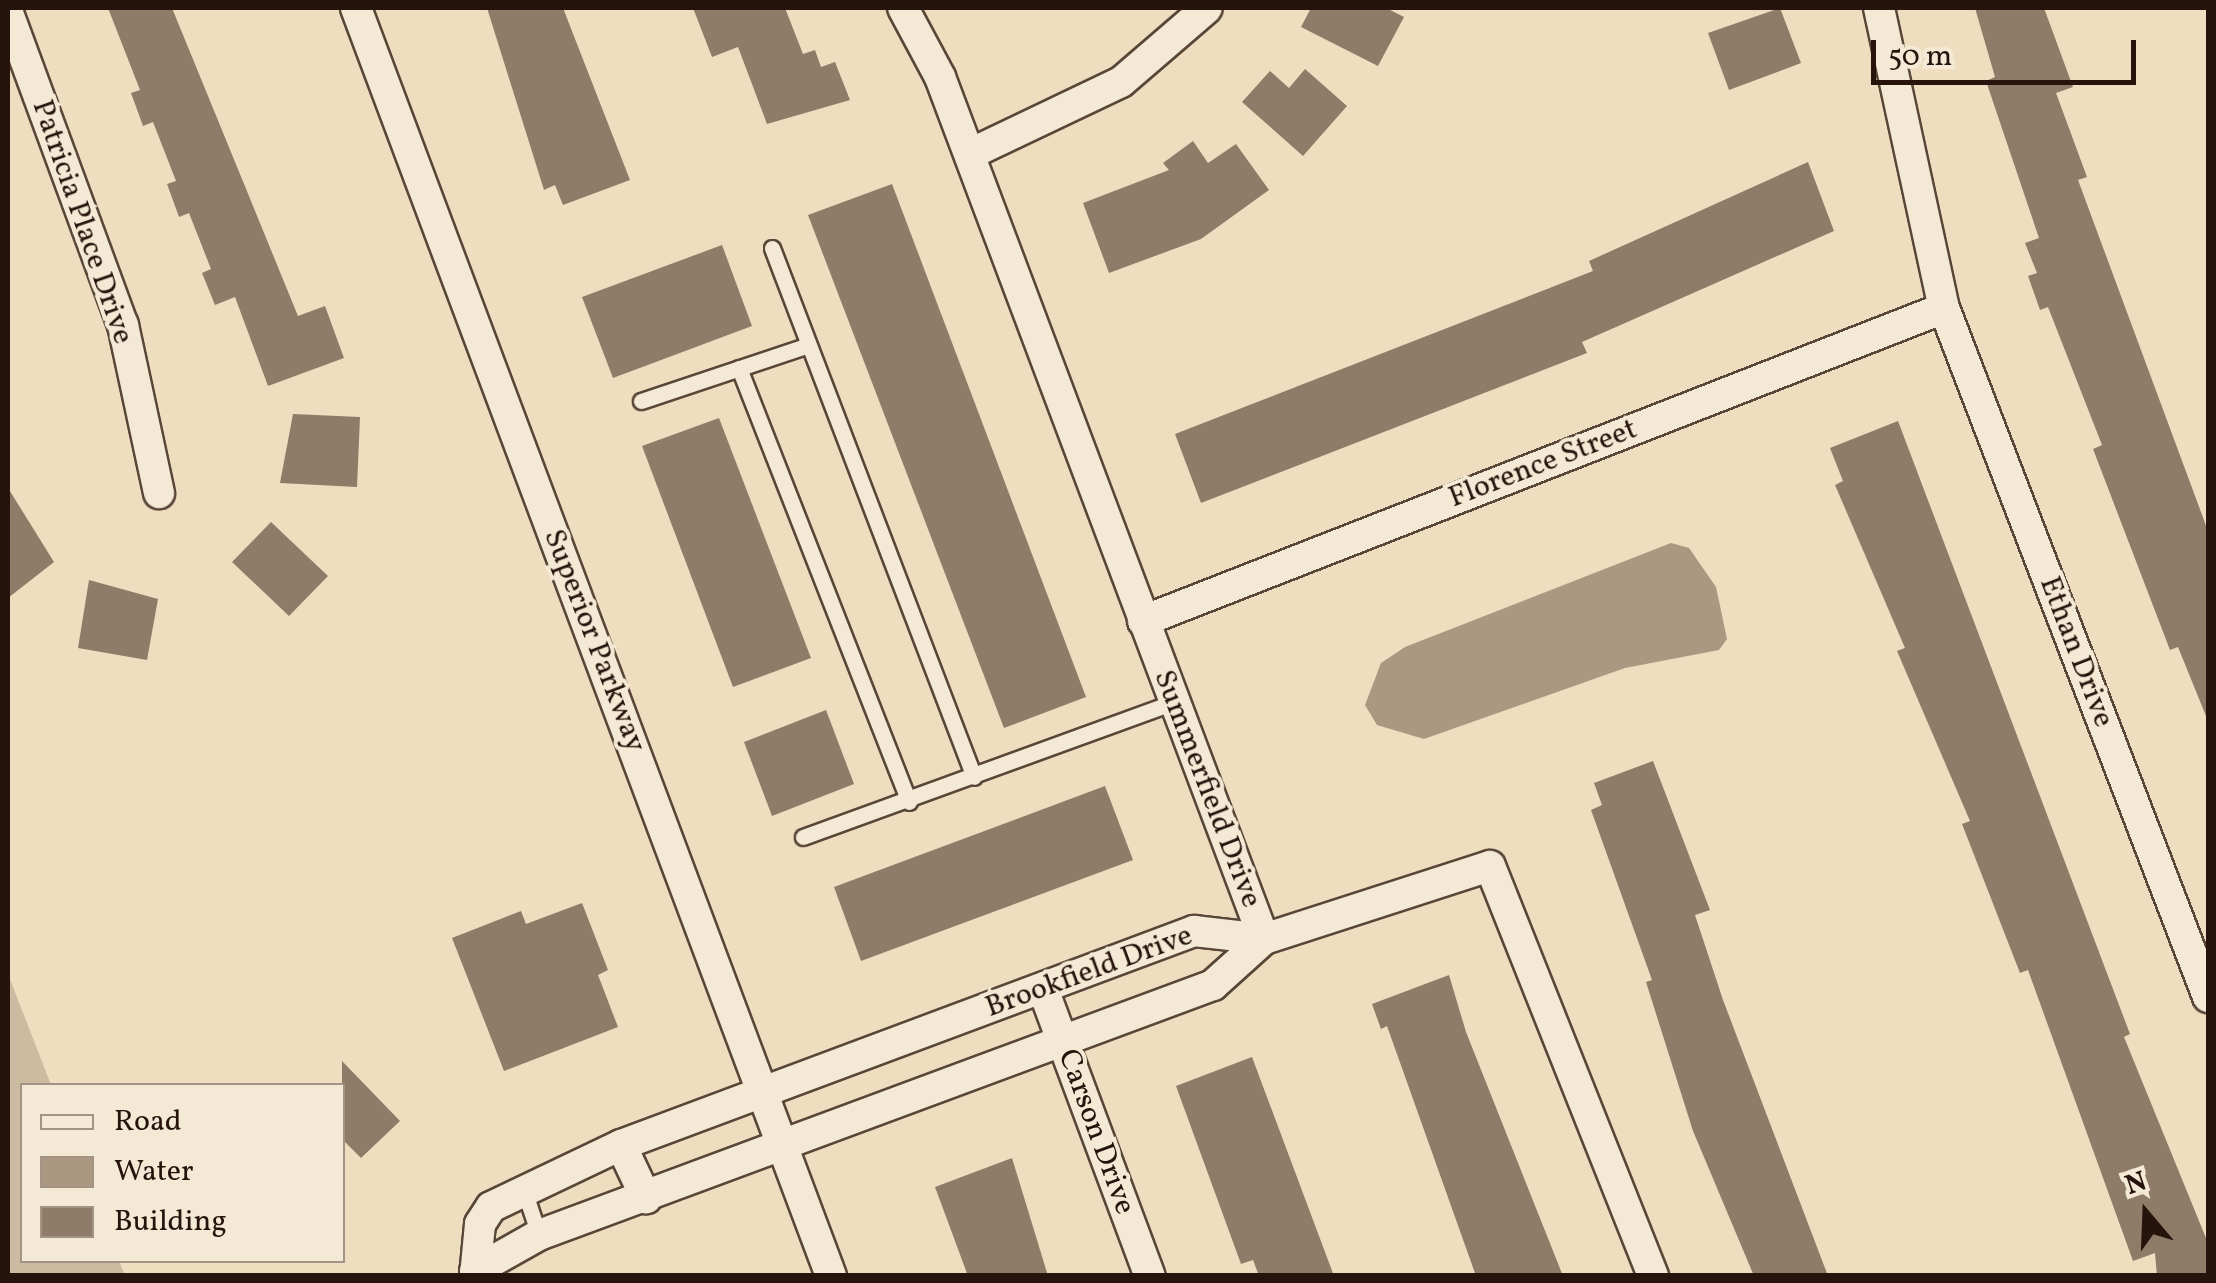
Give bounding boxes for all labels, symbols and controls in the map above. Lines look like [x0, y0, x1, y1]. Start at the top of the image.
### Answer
scale bar [1876, 20, 2141, 82]
text: 50 m [1888, 36, 1952, 78]
street label: Patricia Place Drive [23, 95, 141, 349]
street label: Florence Street [1444, 412, 1642, 516]
street label: Superior Parkway [535, 524, 653, 758]
street label: Ethan Drive [2031, 572, 2121, 732]
street label: Summerfield Drive [1145, 665, 1269, 913]
street label: Brookfield Drive [981, 918, 1197, 1026]
street label: Carson Drive [1049, 1045, 1143, 1219]
legend [20, 1083, 345, 1263]
text: Road [114, 1101, 182, 1143]
text: Water [114, 1151, 194, 1193]
text: N [2120, 1162, 2152, 1206]
north arrow [2096, 1163, 2196, 1263]
text: Building [114, 1201, 227, 1243]

